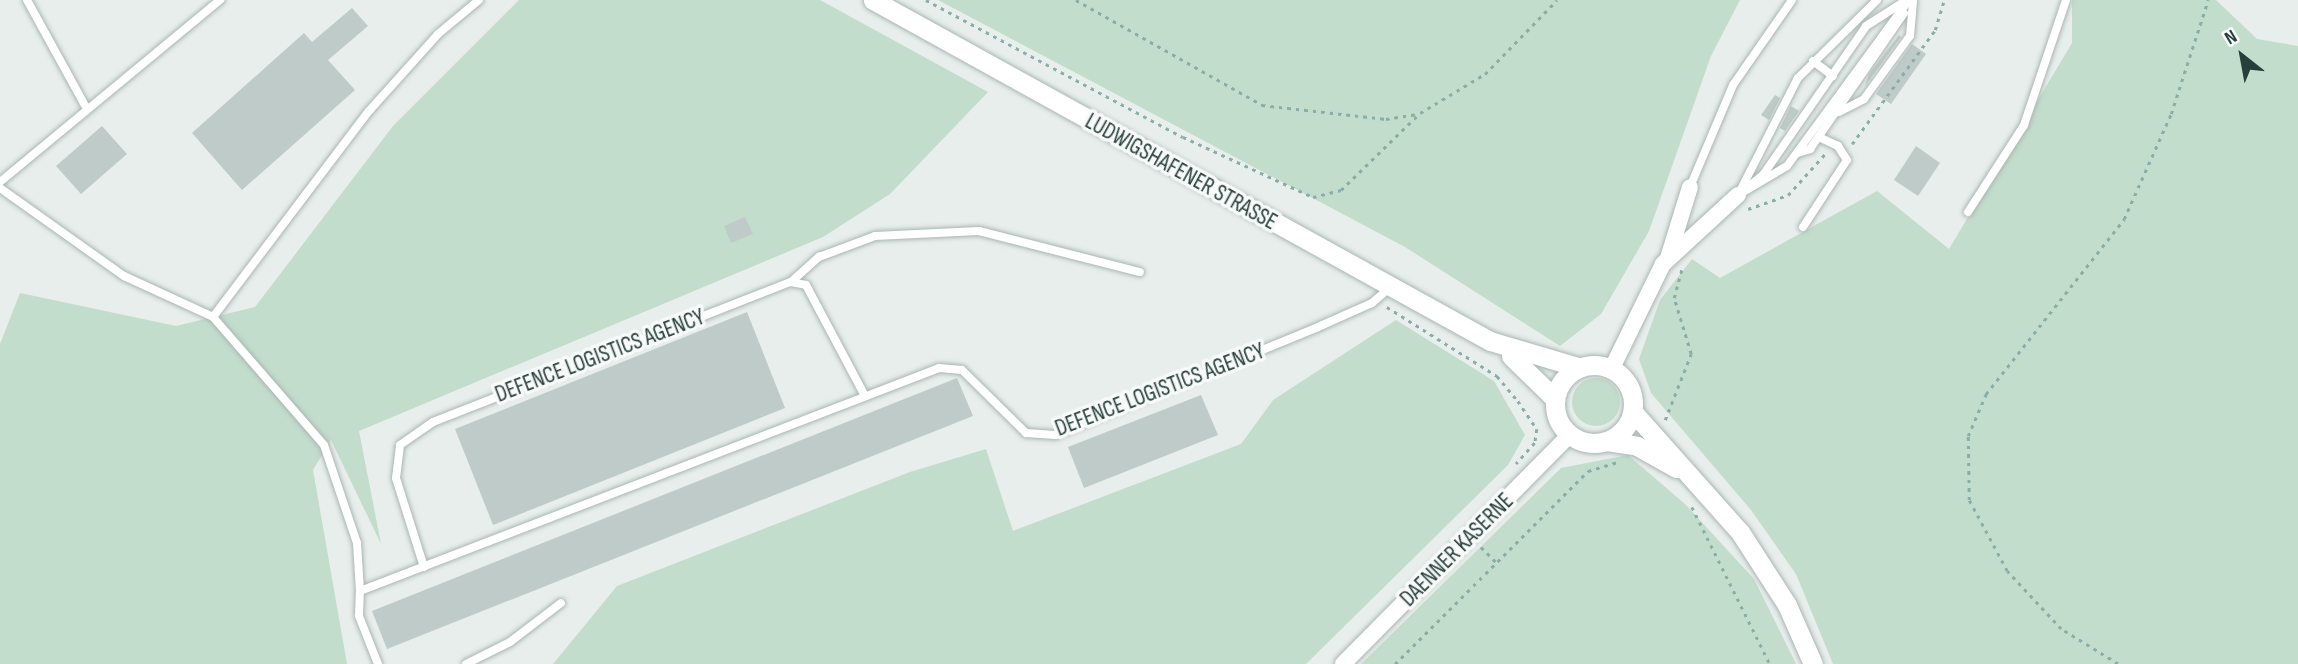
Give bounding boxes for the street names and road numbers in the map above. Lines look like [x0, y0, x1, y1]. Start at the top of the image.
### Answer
street label: LUDWIGSHAFENER STRASSE [1080, 108, 1282, 236]
street label: DEFENCE LOGISTICS AGENCY [491, 303, 709, 409]
street label: DEFENCE LOGISTICS AGENCY [1051, 337, 1269, 443]
street label: DAENNER KASERNE [1395, 488, 1519, 612]

